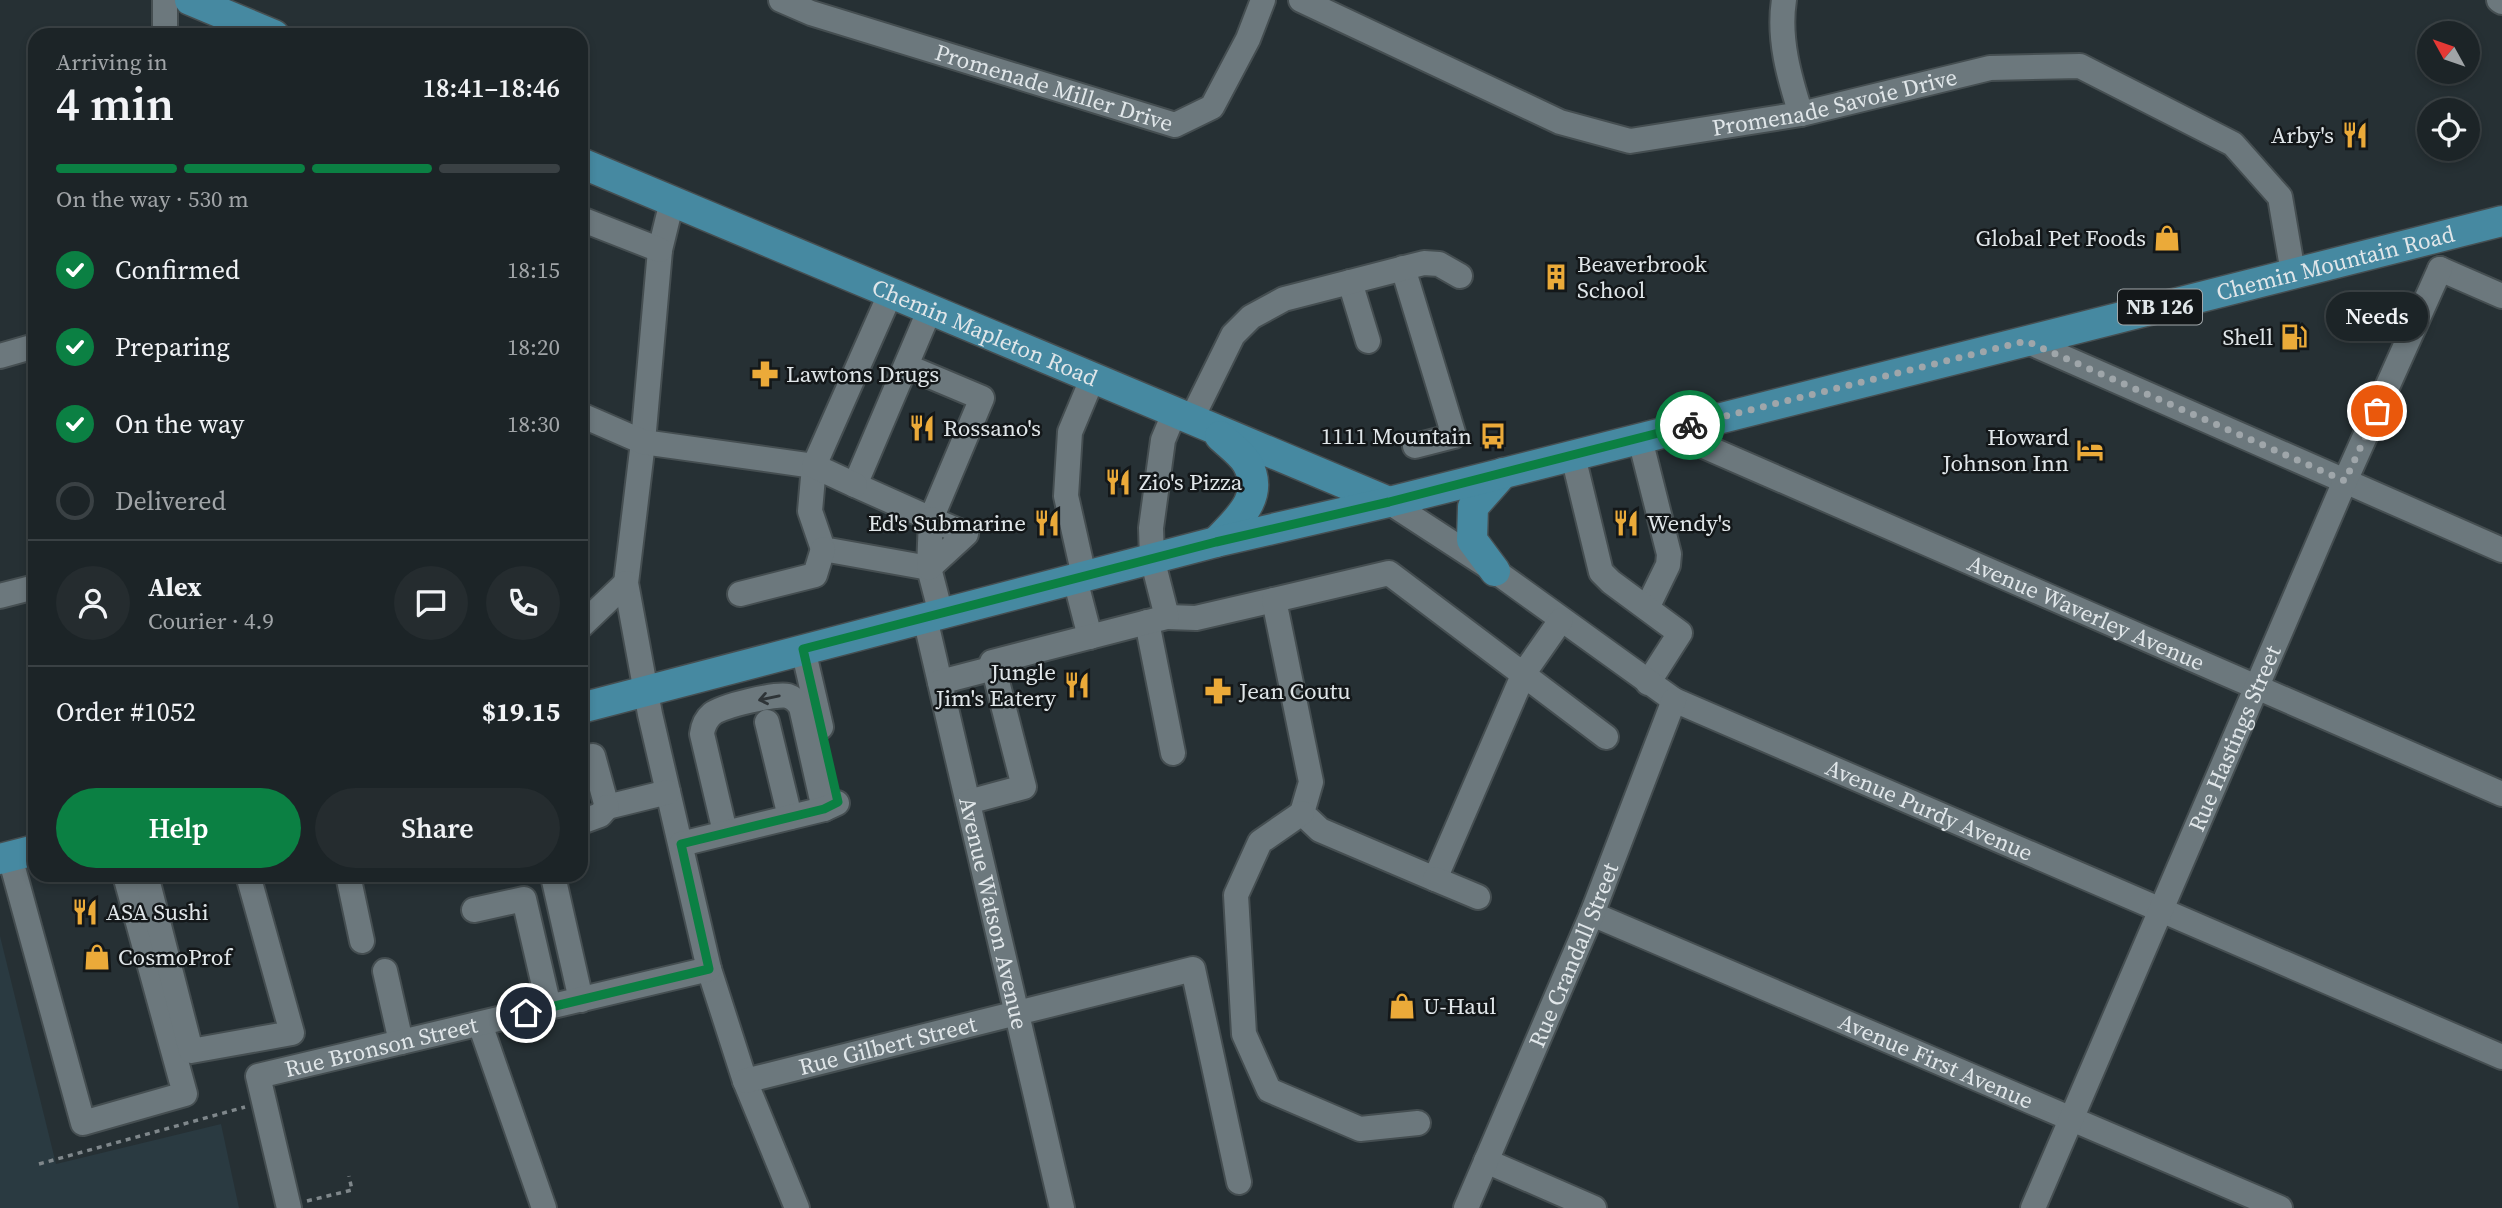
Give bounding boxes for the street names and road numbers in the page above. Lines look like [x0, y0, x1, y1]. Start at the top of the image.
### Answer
street label: Promenade Miller Drive [931, 36, 1177, 139]
street label: Promenade Savoie Drive [1710, 61, 1960, 144]
street label: Chemin Mountain Road [2213, 218, 2458, 308]
street label: Chemin Mapleton Road [867, 271, 1103, 394]
road number: NB 126 [2118, 290, 2202, 324]
street label: Avenue Waverley Avenue [1963, 547, 2210, 678]
street label: Rue Hastings Street [2180, 640, 2289, 836]
street label: Avenue Purdy Avenue [1821, 751, 2038, 869]
street label: Avenue Watson Avenue [951, 794, 1036, 1032]
street label: Rue Crandall Street [1521, 857, 1626, 1052]
street label: Avenue First Avenue [1834, 1005, 2038, 1117]
street label: Rue Bronson Street [281, 1008, 481, 1085]
street label: Rue Gilbert Street [795, 1008, 980, 1083]

